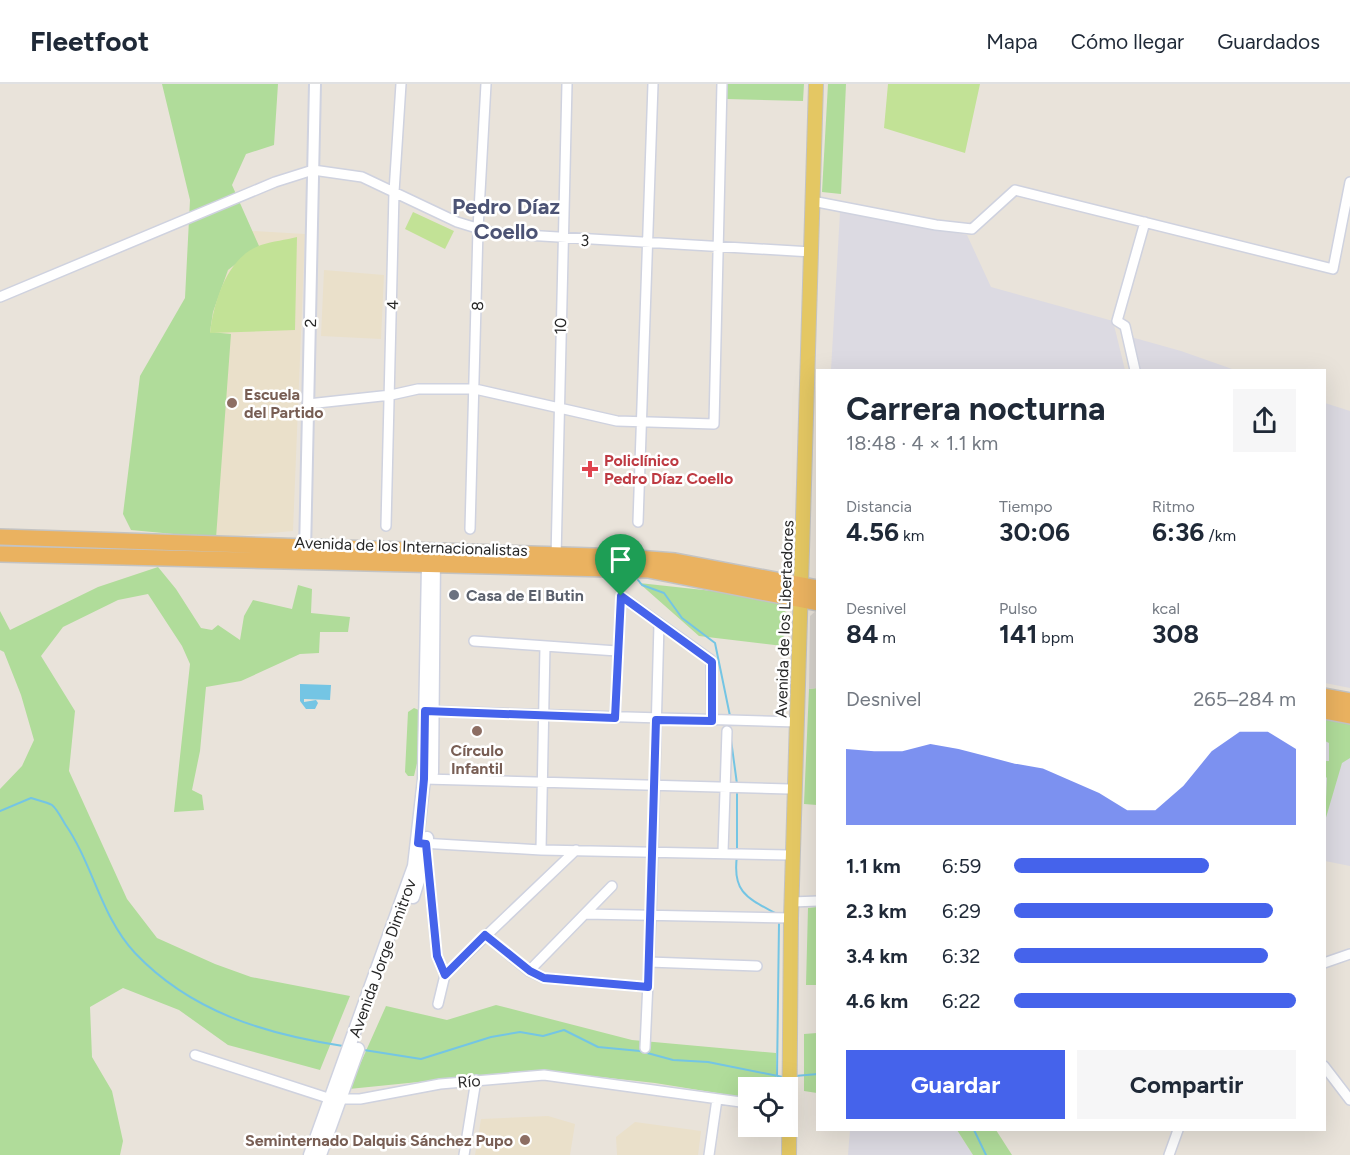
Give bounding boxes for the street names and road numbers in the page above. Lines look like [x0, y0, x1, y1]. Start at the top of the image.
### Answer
street label: 3 [580, 231, 590, 250]
street label: 4 [383, 300, 402, 310]
street label: 8 [468, 301, 487, 311]
street label: 10 [551, 317, 570, 335]
street label: 2 [301, 318, 320, 328]
street label: Avenida de los Libertadores [772, 520, 797, 718]
street label: Avenida de los Internacionalistas [294, 533, 528, 560]
street label: Avenida Jorge Dimitrov [345, 876, 420, 1040]
street label: Río [457, 1071, 481, 1092]

